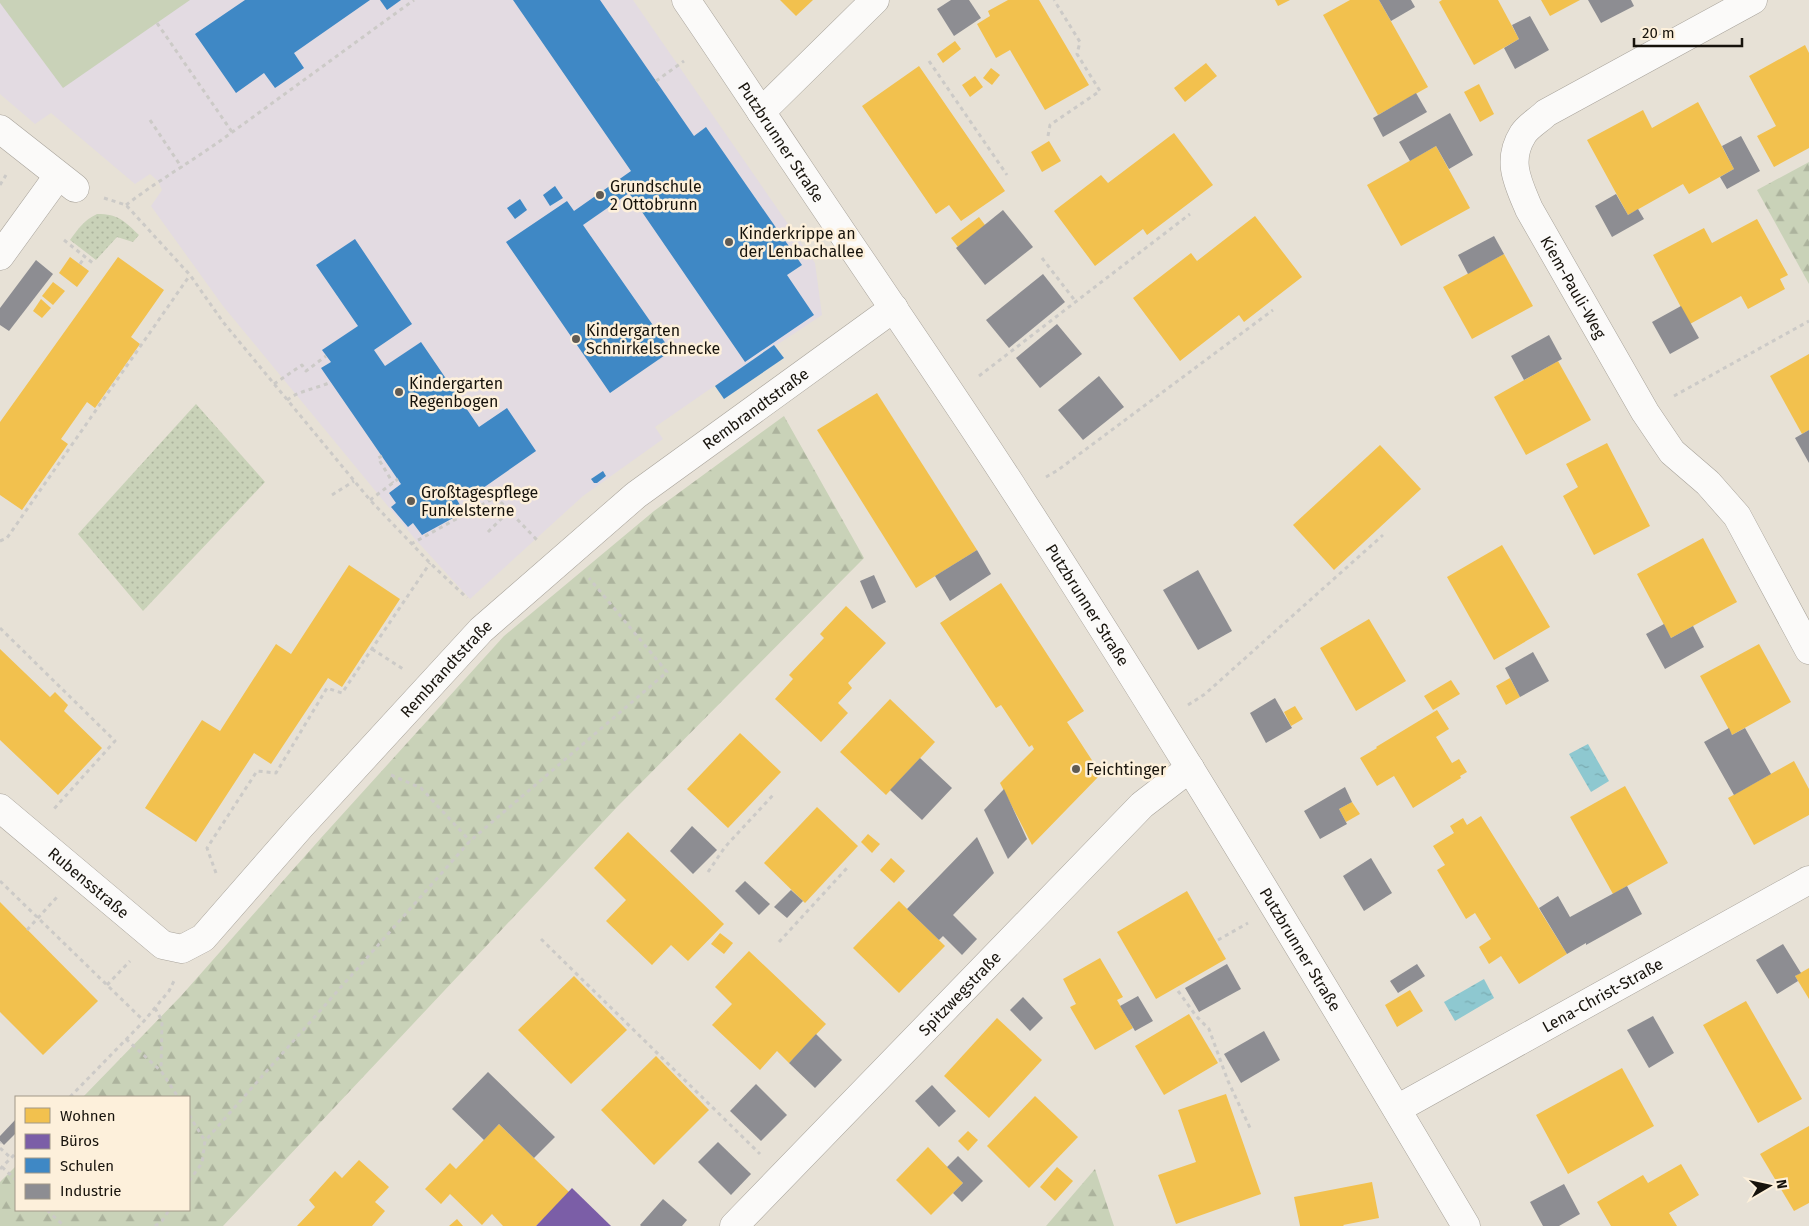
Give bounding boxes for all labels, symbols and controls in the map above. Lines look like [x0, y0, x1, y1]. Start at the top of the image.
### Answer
scale bar [1634, 15, 1742, 47]
text: 20 m [1642, 24, 1675, 42]
street label: Putzbrunner Straße [734, 78, 828, 206]
place label: Grundschule 2 Ottobrunn [610, 177, 702, 214]
marker: Grundschule 2 Ottobrunn [594, 189, 606, 201]
place label: Kinderkrippe an der Lenbachallee [739, 224, 864, 261]
street label: Kiem-Pauli-Weg [1536, 233, 1610, 342]
marker: Kinderkrippe an der Lenbachallee [723, 236, 735, 248]
place label: Kindergarten Schnirkelschnecke [586, 321, 720, 358]
marker: Kindergarten Schnirkelschnecke [570, 333, 582, 345]
street label: Rembrandtstraße [699, 364, 812, 454]
place label: Kindergarten Regenbogen [409, 374, 503, 411]
marker: Kindergarten Regenbogen [393, 386, 405, 398]
place label: Großtagespflege Funkelsterne [421, 483, 538, 520]
marker: Großtagespflege Funkelsterne [405, 495, 417, 507]
street label: Putzbrunner Straße [1042, 540, 1133, 670]
street label: Rembrandtstraße [396, 616, 496, 722]
place label: Feichtinger [1086, 760, 1167, 779]
marker: Feichtinger [1070, 763, 1082, 775]
street label: Rubensstraße [44, 844, 133, 922]
street label: Putzbrunner Straße [1256, 884, 1345, 1015]
street label: Spitzwegstraße [915, 948, 1005, 1040]
street label: Lena-Christ-Straße [1539, 954, 1666, 1036]
legend [15, 1096, 190, 1211]
text: Wohnen [60, 1107, 116, 1125]
text: Büros [60, 1132, 99, 1150]
text: Schulen [60, 1157, 114, 1175]
north arrow [1744, 1161, 1794, 1211]
text: N [1772, 1178, 1790, 1190]
text: Industrie [60, 1182, 122, 1200]

